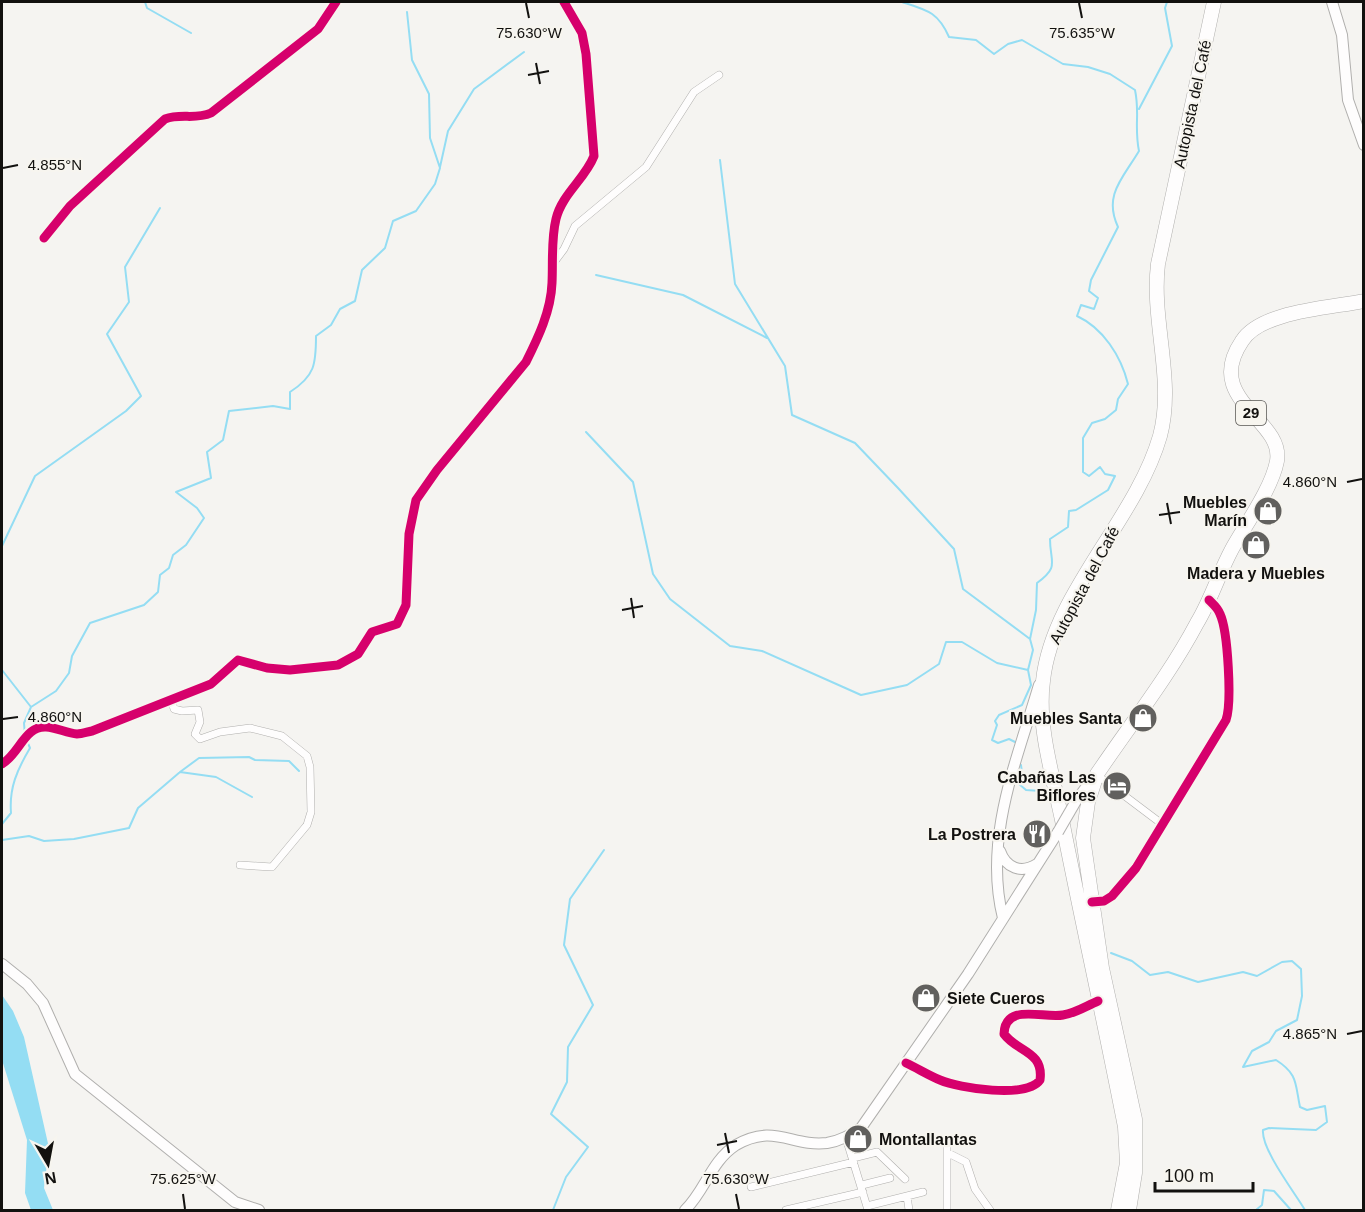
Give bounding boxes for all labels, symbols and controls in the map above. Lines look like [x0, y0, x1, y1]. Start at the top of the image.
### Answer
text: 75.630°W [496, 24, 563, 41]
text: 75.635°W [1049, 24, 1116, 41]
street label: Autopista del Café [1171, 38, 1214, 170]
text: 4.855°N [28, 156, 82, 173]
road number: 29 [1236, 401, 1266, 425]
text: 4.860°N [1283, 473, 1337, 490]
place label: Muebles Marín [1183, 494, 1247, 529]
shop icon: Muebles Marín [1252, 495, 1284, 527]
street label: Autopista del Café [1046, 523, 1123, 647]
shop icon: Madera y Muebles [1240, 529, 1272, 561]
place label: Madera y Muebles [1187, 565, 1325, 582]
shop icon: Muebles Santa [1127, 702, 1159, 734]
text: 4.860°N [28, 708, 82, 725]
place label: Muebles Santa [1010, 710, 1122, 727]
place label: Cabañas Las Biflores [997, 769, 1096, 804]
hotel icon: Cabañas Las Biflores [1101, 770, 1133, 802]
restaurant icon: La Postrera [1021, 818, 1053, 850]
place label: La Postrera [928, 826, 1016, 843]
shop icon: Siete Cueros [910, 982, 942, 1014]
place label: Siete Cueros [947, 990, 1045, 1007]
text: 4.865°N [1283, 1025, 1337, 1042]
shop icon: Montallantas [842, 1123, 874, 1155]
place label: Montallantas [879, 1131, 977, 1148]
north arrow [18, 1134, 78, 1194]
scale bar [1155, 1155, 1252, 1193]
text: 100 m [1164, 1166, 1214, 1186]
text: N [43, 1169, 58, 1188]
text: 75.625°W [150, 1170, 217, 1187]
text: 75.630°W [703, 1170, 770, 1187]

